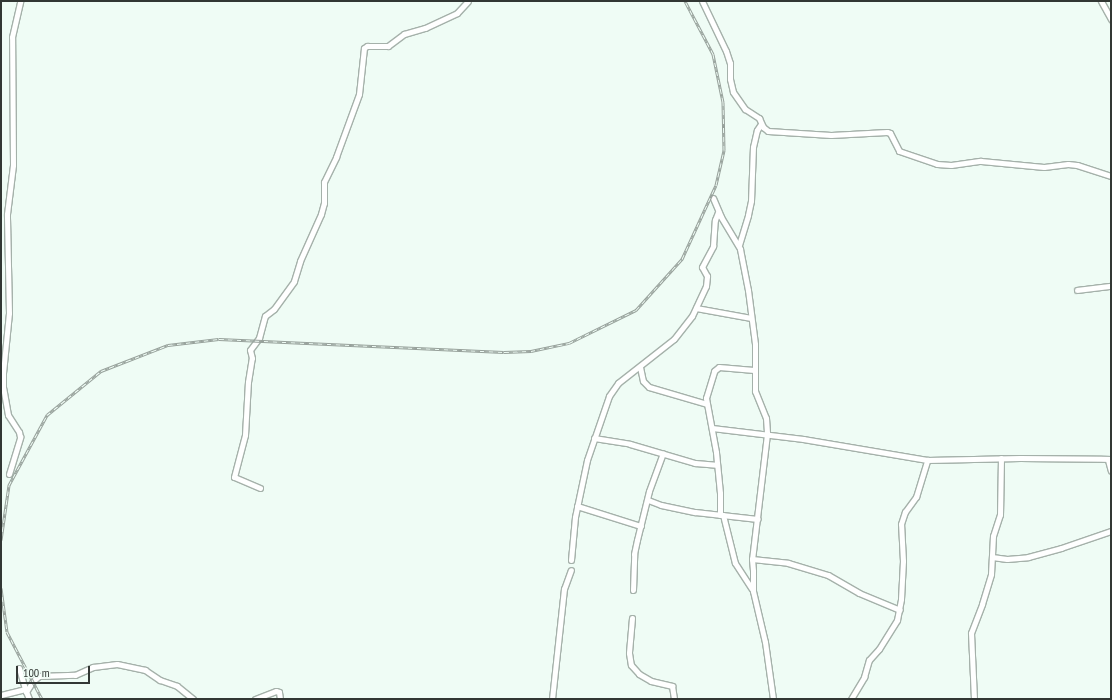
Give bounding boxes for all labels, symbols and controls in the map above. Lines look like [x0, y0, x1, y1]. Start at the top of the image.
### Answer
scale bar [18, 658, 92, 684]
text: 100 m [23, 665, 50, 680]

